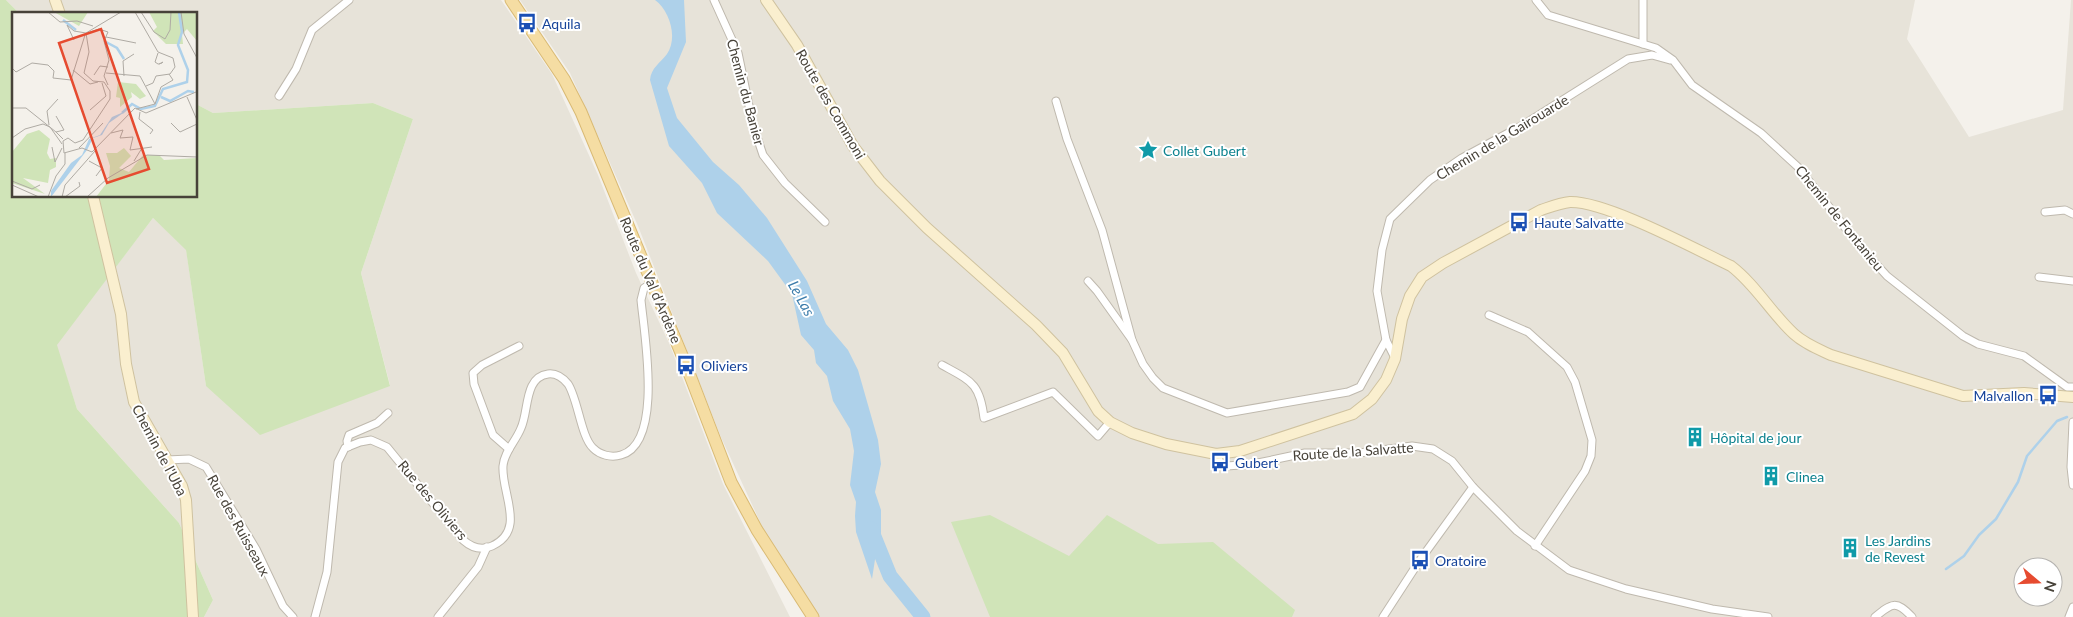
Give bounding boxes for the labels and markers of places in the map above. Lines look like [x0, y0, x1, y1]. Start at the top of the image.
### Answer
bus stop icon: Aquila [516, 12, 538, 34]
place label: Aquila [542, 15, 581, 32]
place icon: Collet Gubert [1137, 139, 1159, 161]
place label: Collet Gubert [1163, 142, 1246, 159]
bus stop icon: Haute Salvatte [1508, 211, 1530, 233]
place label: Haute Salvatte [1534, 214, 1624, 231]
bus stop icon: Oliviers [675, 354, 697, 376]
place label: Oliviers [701, 357, 748, 374]
bus stop icon: Malvallon [2037, 384, 2059, 406]
place label: Malvallon [1974, 387, 2033, 404]
building icon: Hôpital de jour [1684, 426, 1706, 448]
place label: Hôpital de jour [1710, 429, 1802, 446]
bus stop icon: Gubert [1209, 451, 1231, 473]
place label: Gubert [1235, 454, 1278, 471]
building icon: Clinea [1760, 465, 1782, 487]
place label: Clinea [1786, 468, 1824, 485]
place label: Les Jardins de Revest [1865, 532, 1931, 565]
building icon: Les Jardins de Revest [1839, 537, 1861, 559]
bus stop icon: Oratoire [1409, 549, 1431, 571]
place label: Oratoire [1435, 552, 1486, 569]

